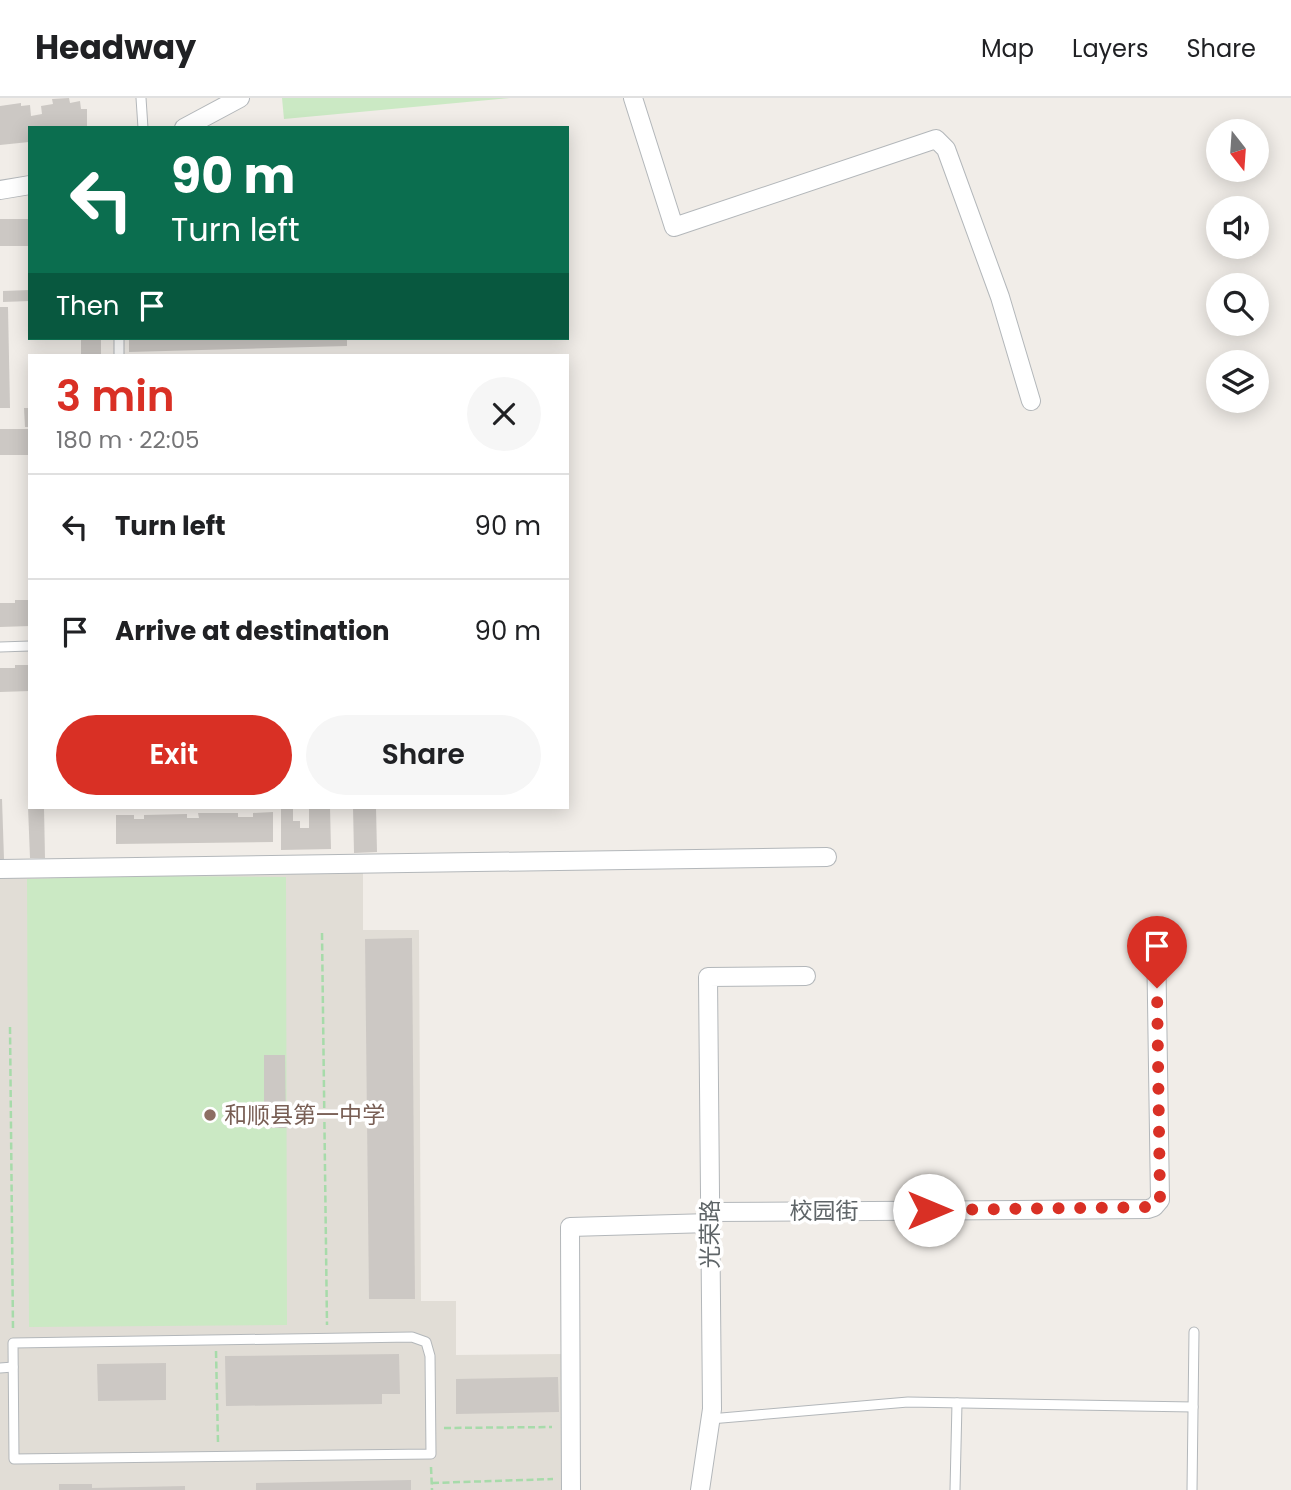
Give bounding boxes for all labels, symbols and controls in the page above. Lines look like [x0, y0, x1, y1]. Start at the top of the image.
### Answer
text: Headway [35, 24, 196, 71]
text: Map [981, 32, 1034, 65]
text: Layers [1072, 32, 1148, 65]
text: Share [1186, 32, 1256, 65]
north arrow [1206, 119, 1269, 182]
map controls [1206, 119, 1269, 413]
text: 90 m [171, 142, 295, 210]
icon: left [56, 154, 147, 245]
button: sound [1206, 196, 1269, 259]
text: Turn left [171, 207, 300, 252]
button: search [1206, 273, 1269, 336]
icon: arrive [133, 287, 171, 325]
text: Then [56, 288, 119, 324]
button: layers [1206, 350, 1269, 413]
text: 3 min [56, 367, 175, 426]
button: close [467, 377, 541, 451]
text: 180 m · 22:05 [56, 424, 200, 456]
icon: left [56, 508, 94, 546]
text: Turn left [115, 508, 226, 544]
text: 90 m [475, 508, 541, 544]
icon: arrive [56, 613, 94, 651]
text: Arrive at destination [115, 613, 390, 649]
text: 90 m [475, 613, 541, 649]
button: Exit [56, 715, 292, 795]
button: Share [306, 715, 541, 795]
pin [1127, 916, 1187, 988]
icon: arrive [1138, 927, 1176, 965]
place label: 和顺县第一中学 [224, 1099, 385, 1131]
marker: 和顺县第一中学 [202, 1107, 218, 1123]
position arrow [892, 1173, 966, 1247]
street label: 校园街 [790, 1195, 859, 1227]
street label: 光荣路 [694, 1200, 726, 1269]

